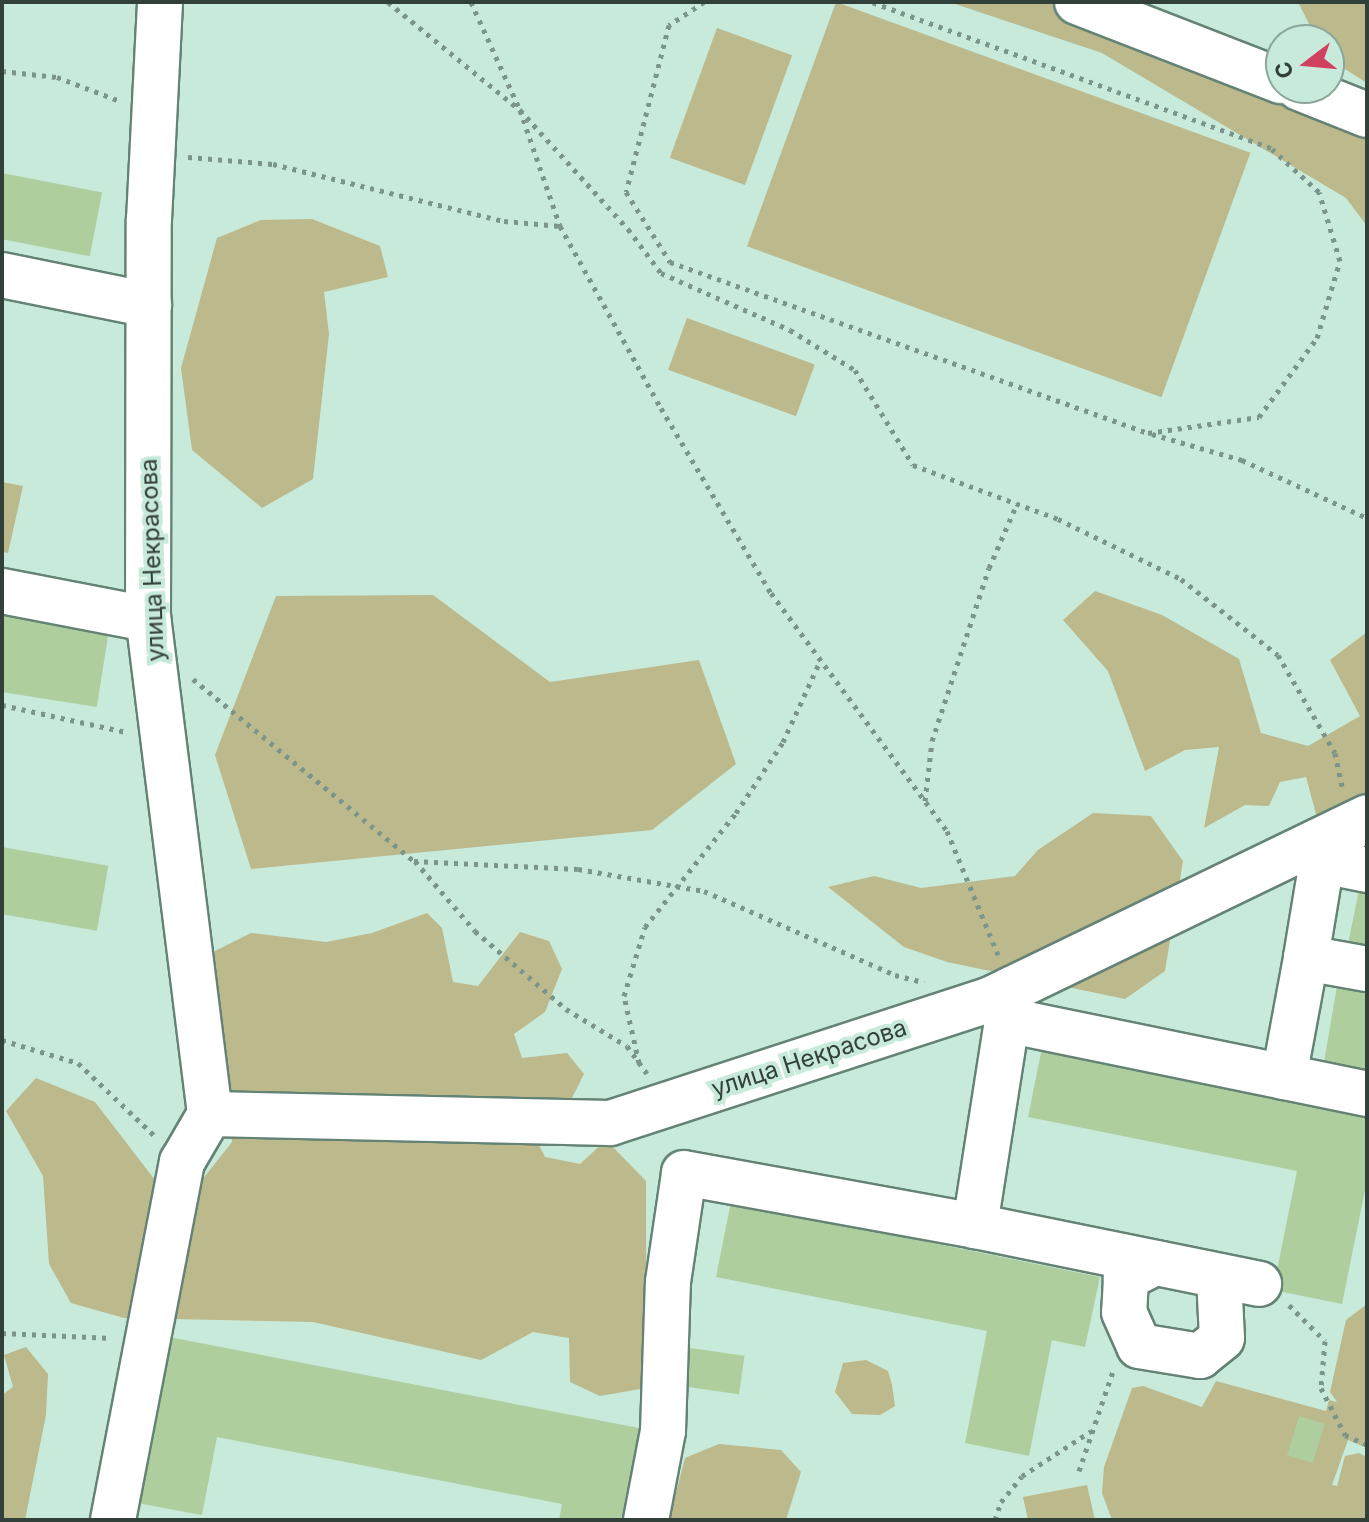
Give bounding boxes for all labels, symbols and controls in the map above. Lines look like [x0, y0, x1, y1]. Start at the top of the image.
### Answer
north arrow [1265, 24, 1345, 104]
text: С [1269, 59, 1299, 81]
street label: улица Некрасова [134, 458, 170, 662]
street label: улица Некрасова [708, 1013, 910, 1103]

